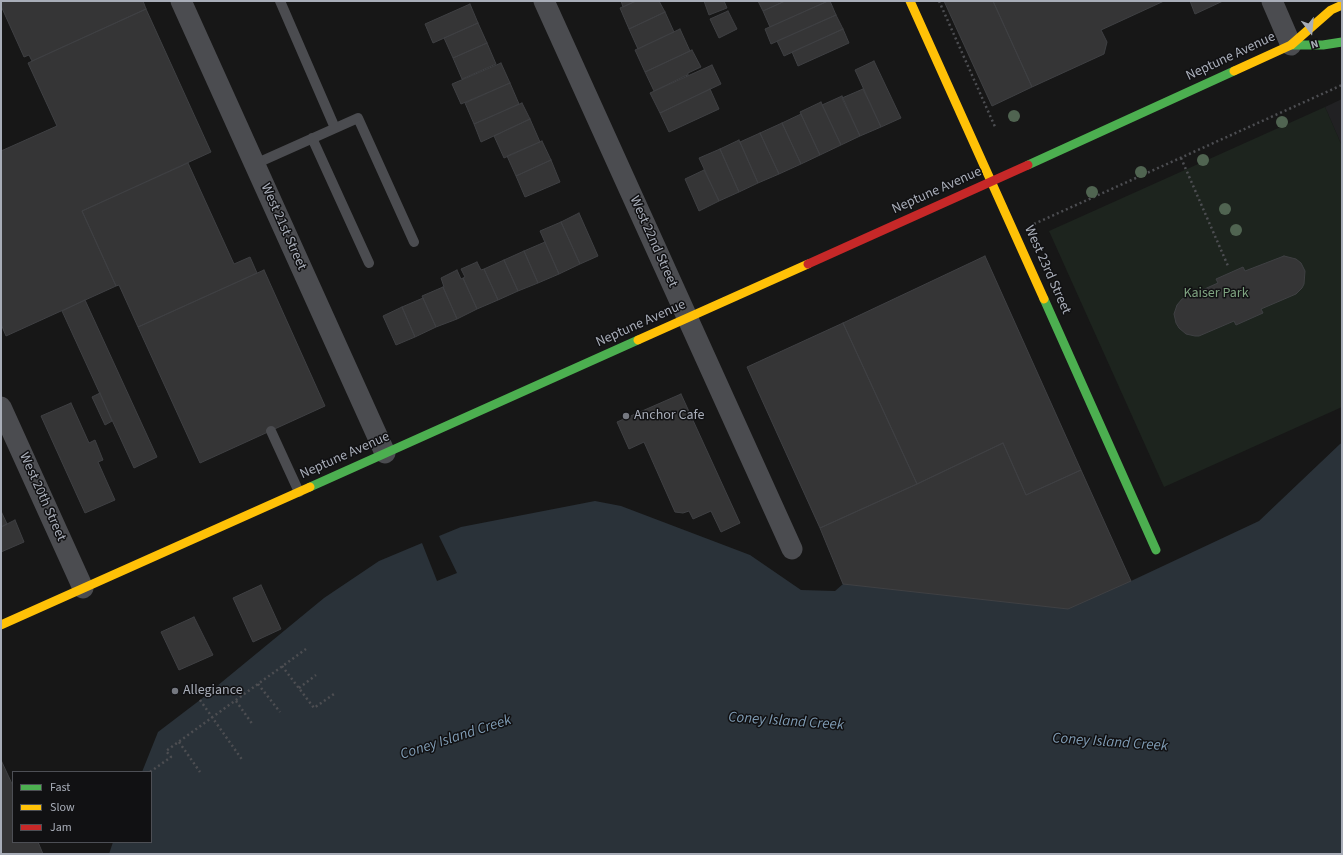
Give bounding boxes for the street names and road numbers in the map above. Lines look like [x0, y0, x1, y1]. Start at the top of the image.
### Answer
street label: Neptune Avenue [1184, 29, 1278, 85]
street label: Neptune Avenue [890, 164, 984, 218]
street label: West 21st Street [256, 181, 310, 273]
street label: West 22nd Street [625, 194, 681, 290]
street label: West 23rd Street [1020, 223, 1074, 317]
street label: Neptune Avenue [594, 297, 688, 351]
street label: Neptune Avenue [298, 429, 392, 483]
street label: West 20th Street [15, 450, 69, 544]

